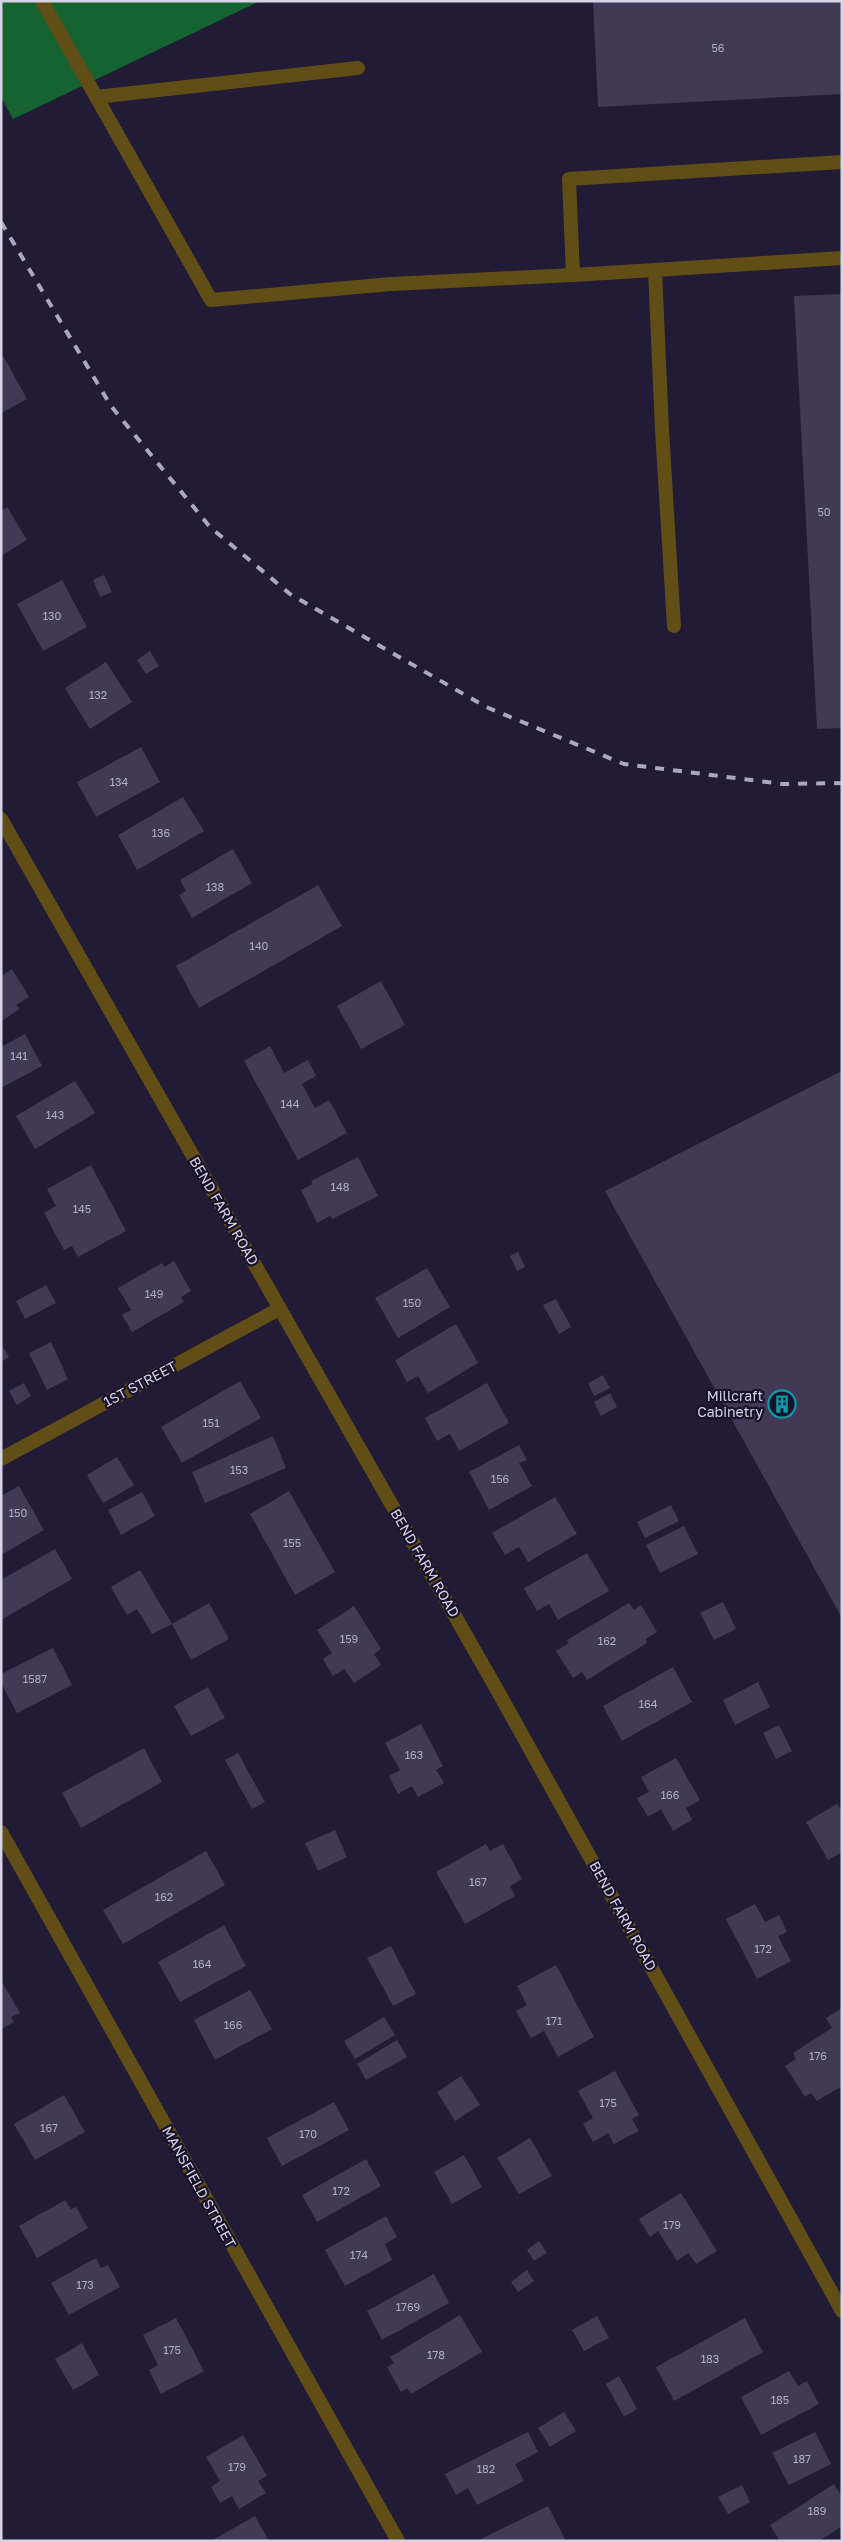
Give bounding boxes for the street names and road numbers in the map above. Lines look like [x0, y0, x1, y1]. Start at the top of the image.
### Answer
street label: BEND FARM ROAD [186, 1153, 262, 1268]
street label: 1ST STREET [100, 1357, 180, 1410]
street label: BEND FARM ROAD [387, 1505, 463, 1620]
street label: BEND FARM ROAD [586, 1858, 661, 1973]
street label: MANSFIELD STREET [159, 2123, 240, 2251]

